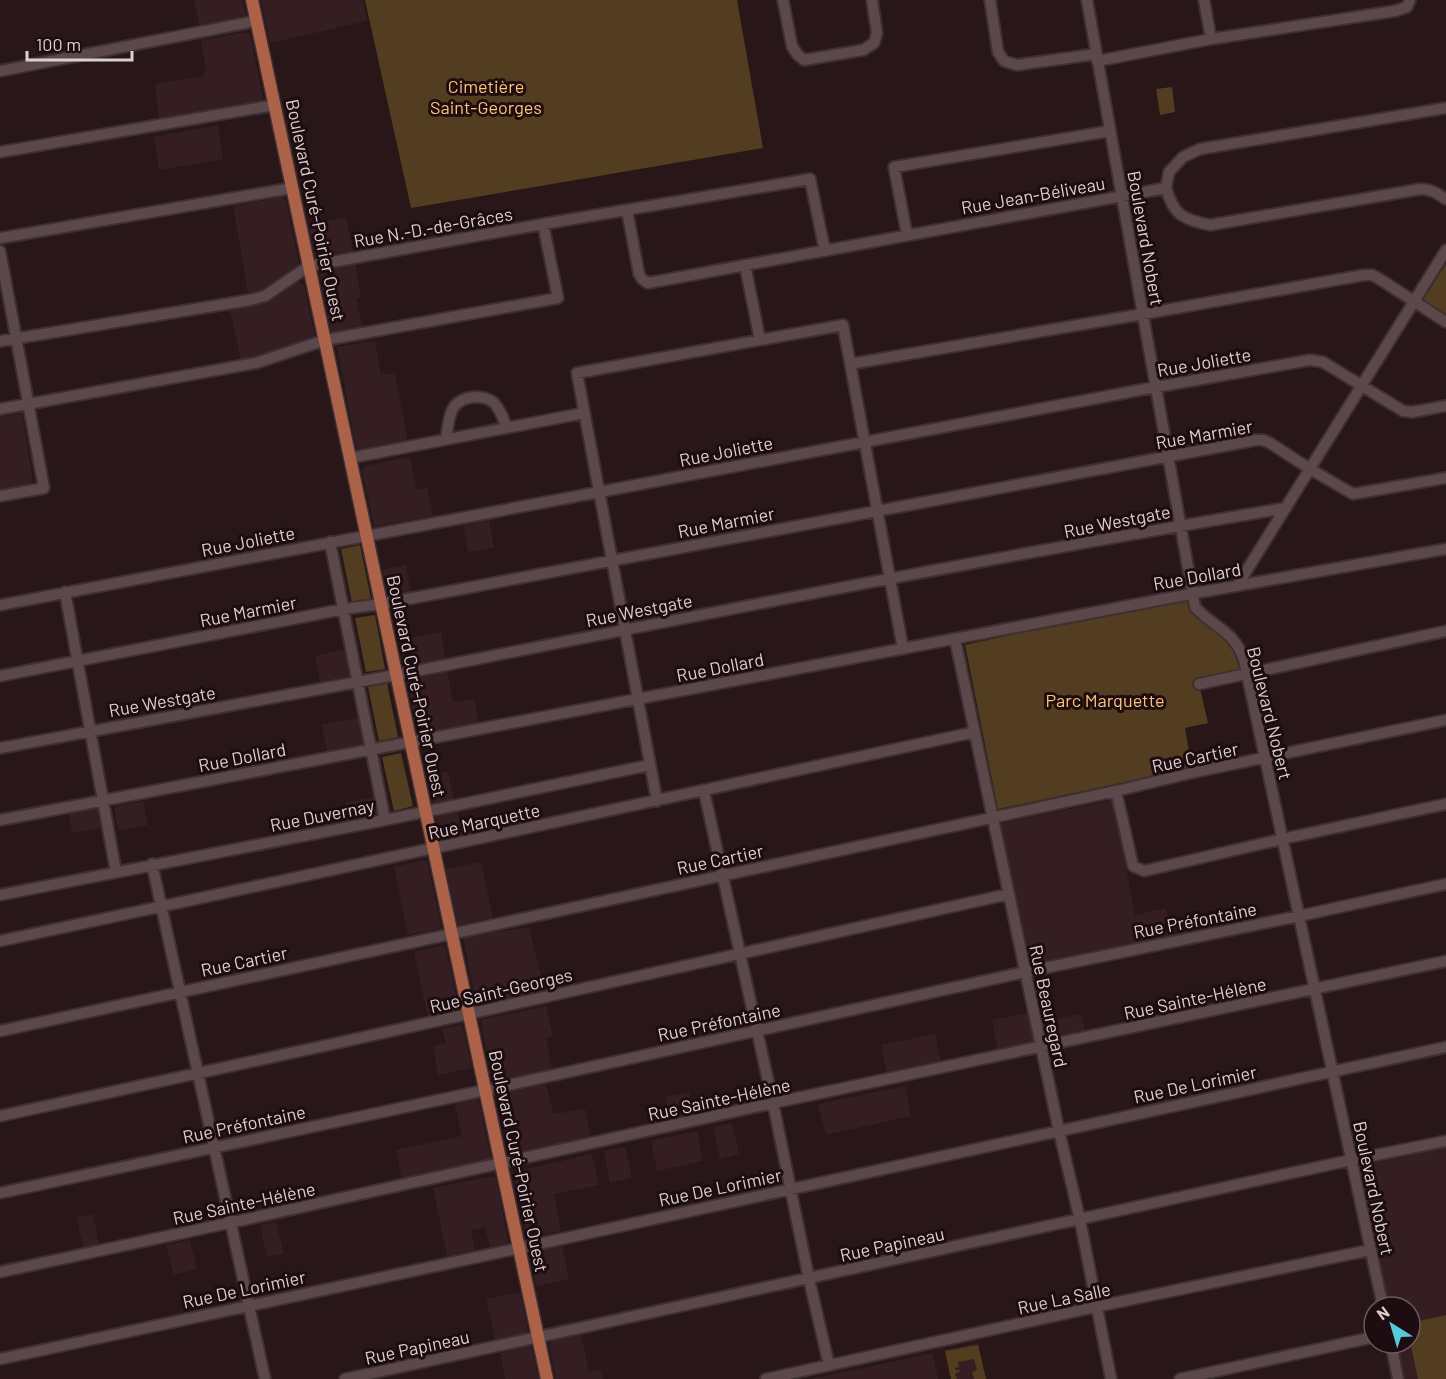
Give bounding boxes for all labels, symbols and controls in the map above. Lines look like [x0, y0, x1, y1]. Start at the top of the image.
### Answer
scale bar [27, 24, 132, 62]
text: 100 m [36, 33, 81, 55]
park label: Cimetière Saint-Georges [430, 75, 542, 118]
street label: Boulevard Curé-Poirier Ouest [282, 97, 350, 323]
street label: Boulevard Nobert [1123, 169, 1169, 307]
street label: Rue Jean-Béliveau [959, 172, 1107, 218]
street label: Rue N.-D.-de-Grâces [352, 202, 514, 252]
street label: Rue Joliette [1155, 343, 1253, 381]
street label: Rue Marmier [1154, 415, 1255, 453]
street label: Rue Joliette [677, 431, 775, 471]
street label: Rue Westgate [1062, 500, 1172, 542]
street label: Rue Marmier [676, 502, 777, 542]
street label: Rue Joliette [199, 521, 297, 561]
street label: Rue Dollard [1151, 557, 1243, 595]
street label: Boulevard Curé-Poirier Ouest [383, 573, 451, 799]
street label: Rue Westgate [584, 589, 694, 631]
street label: Rue Marmier [198, 591, 299, 631]
street label: Boulevard Nobert [1243, 644, 1297, 782]
street label: Rue Dollard [674, 648, 766, 686]
street label: Rue Westgate [107, 681, 217, 721]
park label: Parc Marquette [1045, 689, 1165, 711]
street label: Rue Cartier [1150, 737, 1241, 777]
street label: Rue Dollard [196, 738, 288, 776]
street label: Rue Duvernay [268, 794, 376, 836]
street label: Rue Marquette [426, 798, 542, 844]
street label: Rue Cartier [675, 839, 766, 879]
street label: Rue Préfontaine [1132, 897, 1258, 943]
street label: Rue Cartier [199, 941, 290, 981]
street label: Rue Beauregard [1025, 943, 1073, 1069]
street label: Rue Saint-Georges [428, 963, 574, 1017]
street label: Rue Sainte-Hélène [1122, 972, 1268, 1024]
street label: Rue Préfontaine [656, 998, 782, 1046]
street label: Boulevard Curé-Poirier Ouest [485, 1048, 553, 1274]
street label: Rue De Lorimier [1132, 1060, 1259, 1108]
street label: Rue Sainte-Hélène [646, 1073, 792, 1125]
street label: Rue Préfontaine [181, 1100, 307, 1148]
street label: Boulevard Nobert [1349, 1119, 1399, 1257]
street label: Rue De Lorimier [657, 1163, 784, 1211]
street label: Rue Sainte-Hélène [171, 1177, 317, 1229]
street label: Rue Papineau [838, 1222, 946, 1266]
street label: Rue De Lorimier [181, 1265, 308, 1313]
street label: Rue La Salle [1016, 1277, 1112, 1319]
north arrow [1362, 1295, 1422, 1355]
text: N [1373, 1302, 1393, 1323]
street label: Rue Papineau [363, 1325, 471, 1369]

